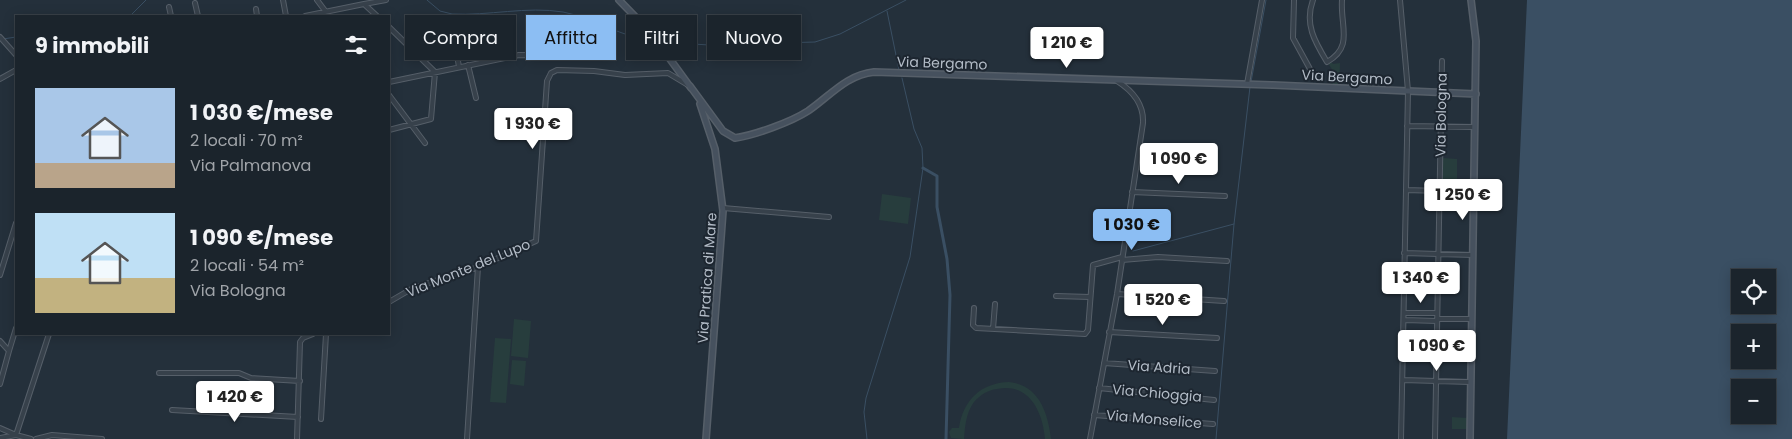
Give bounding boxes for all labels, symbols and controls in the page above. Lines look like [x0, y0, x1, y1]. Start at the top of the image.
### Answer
chip: Compra [405, 15, 516, 60]
chip: Affitta [526, 15, 616, 60]
chip: Filtri [626, 15, 697, 60]
chip: Nuovo [707, 15, 801, 60]
pin: 1 210 € [1021, 27, 1113, 69]
text: 9 immobili [35, 31, 149, 60]
icon: filters [342, 31, 370, 59]
text: 1 210 € [1041, 31, 1093, 54]
street label: Via Bergamo [896, 51, 988, 75]
street label: Via Bergamo [1301, 65, 1393, 89]
street label: Via Bologna [1430, 73, 1452, 157]
text: 1 030 €/mese [190, 98, 333, 127]
icon: home [75, 108, 135, 168]
pin: 1 930 € [487, 108, 579, 150]
text: 1 930 € [505, 112, 561, 135]
text: 2 locali · 70 m² [190, 129, 303, 152]
pin: 1 090 € [1133, 142, 1225, 185]
text: 1 090 € [1151, 147, 1207, 170]
text: Via Palmanova [190, 154, 311, 177]
pin: 1 250 € [1417, 178, 1509, 221]
text: 1 250 € [1435, 183, 1491, 206]
pin: 1 030 € [1086, 208, 1178, 251]
street label: Via Pratica di Mare [692, 212, 722, 344]
text: 1 030 € [1104, 213, 1160, 236]
text: 1 090 €/mese [190, 223, 333, 252]
icon: home [75, 233, 135, 293]
street label: Via Monte del Lupo [403, 234, 533, 302]
text: 2 locali · 54 m² [190, 254, 304, 277]
pin: 1 340 € [1375, 262, 1467, 304]
text: 1 340 € [1393, 266, 1449, 289]
map controls [1731, 269, 1776, 424]
button: locate [1731, 269, 1776, 314]
text: Via Bologna [190, 279, 286, 302]
pin: 1 520 € [1117, 284, 1209, 326]
text: 1 520 € [1135, 288, 1191, 311]
button: + [1731, 324, 1776, 369]
pin: 1 090 € [1391, 330, 1483, 372]
text: 1 090 € [1409, 334, 1465, 357]
street label: Via Adria [1127, 355, 1191, 379]
street label: Via Chioggia [1111, 379, 1203, 407]
button: − [1731, 379, 1776, 424]
pin: 1 420 € [189, 380, 281, 423]
text: 1 420 € [207, 385, 263, 408]
street label: Via Monselice [1105, 405, 1203, 433]

